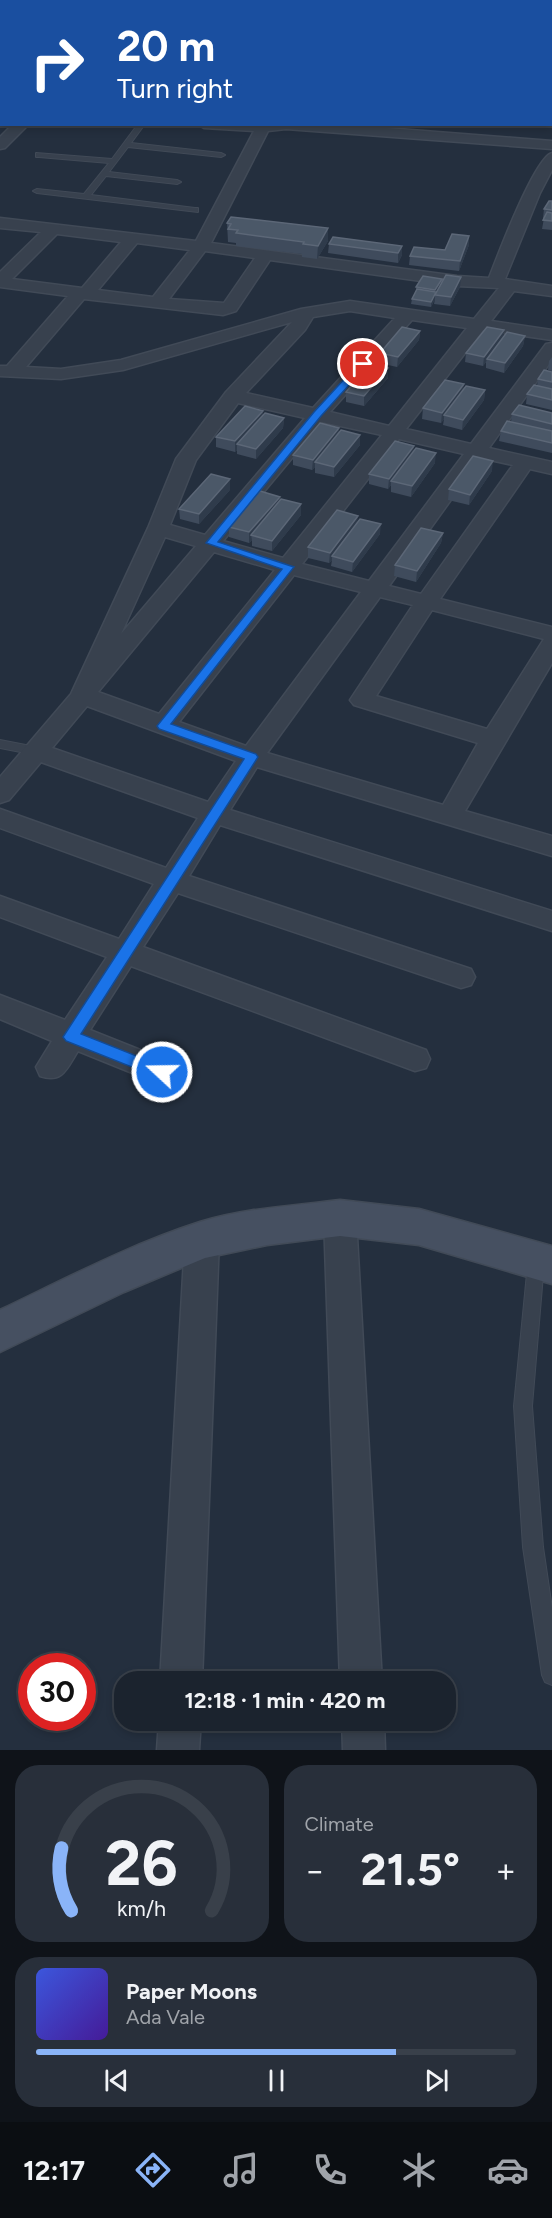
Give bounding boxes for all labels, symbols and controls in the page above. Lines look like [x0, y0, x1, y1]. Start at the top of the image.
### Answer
text: 20 m [117, 21, 215, 72]
icon: right [18, 24, 96, 102]
text: Turn right [117, 72, 233, 105]
pin [337, 338, 388, 389]
icon: arrive [346, 347, 379, 380]
position arrow [130, 1040, 194, 1104]
speed limit sign: 30 [18, 1653, 96, 1731]
text: 12:18 · 1 min · 420 m [184, 1687, 386, 1714]
text: Climate [305, 1812, 374, 1836]
text: 26 [106, 1826, 178, 1901]
text: 21.5° [361, 1842, 460, 1896]
text: − [305, 1851, 325, 1890]
text: + [495, 1851, 516, 1890]
text: km/h [117, 1896, 166, 1921]
text: Paper Moons [126, 1978, 257, 2005]
text: Ada Vale [126, 2005, 205, 2029]
icon: previous [100, 2064, 133, 2097]
icon: pause [260, 2064, 293, 2097]
icon: next [420, 2064, 453, 2097]
icon: directions [132, 2149, 174, 2191]
icon: music [220, 2149, 262, 2191]
icon: phone [309, 2149, 351, 2191]
icon: climate [398, 2149, 440, 2191]
icon: car [487, 2149, 529, 2191]
text: 12:17 [23, 2154, 85, 2187]

